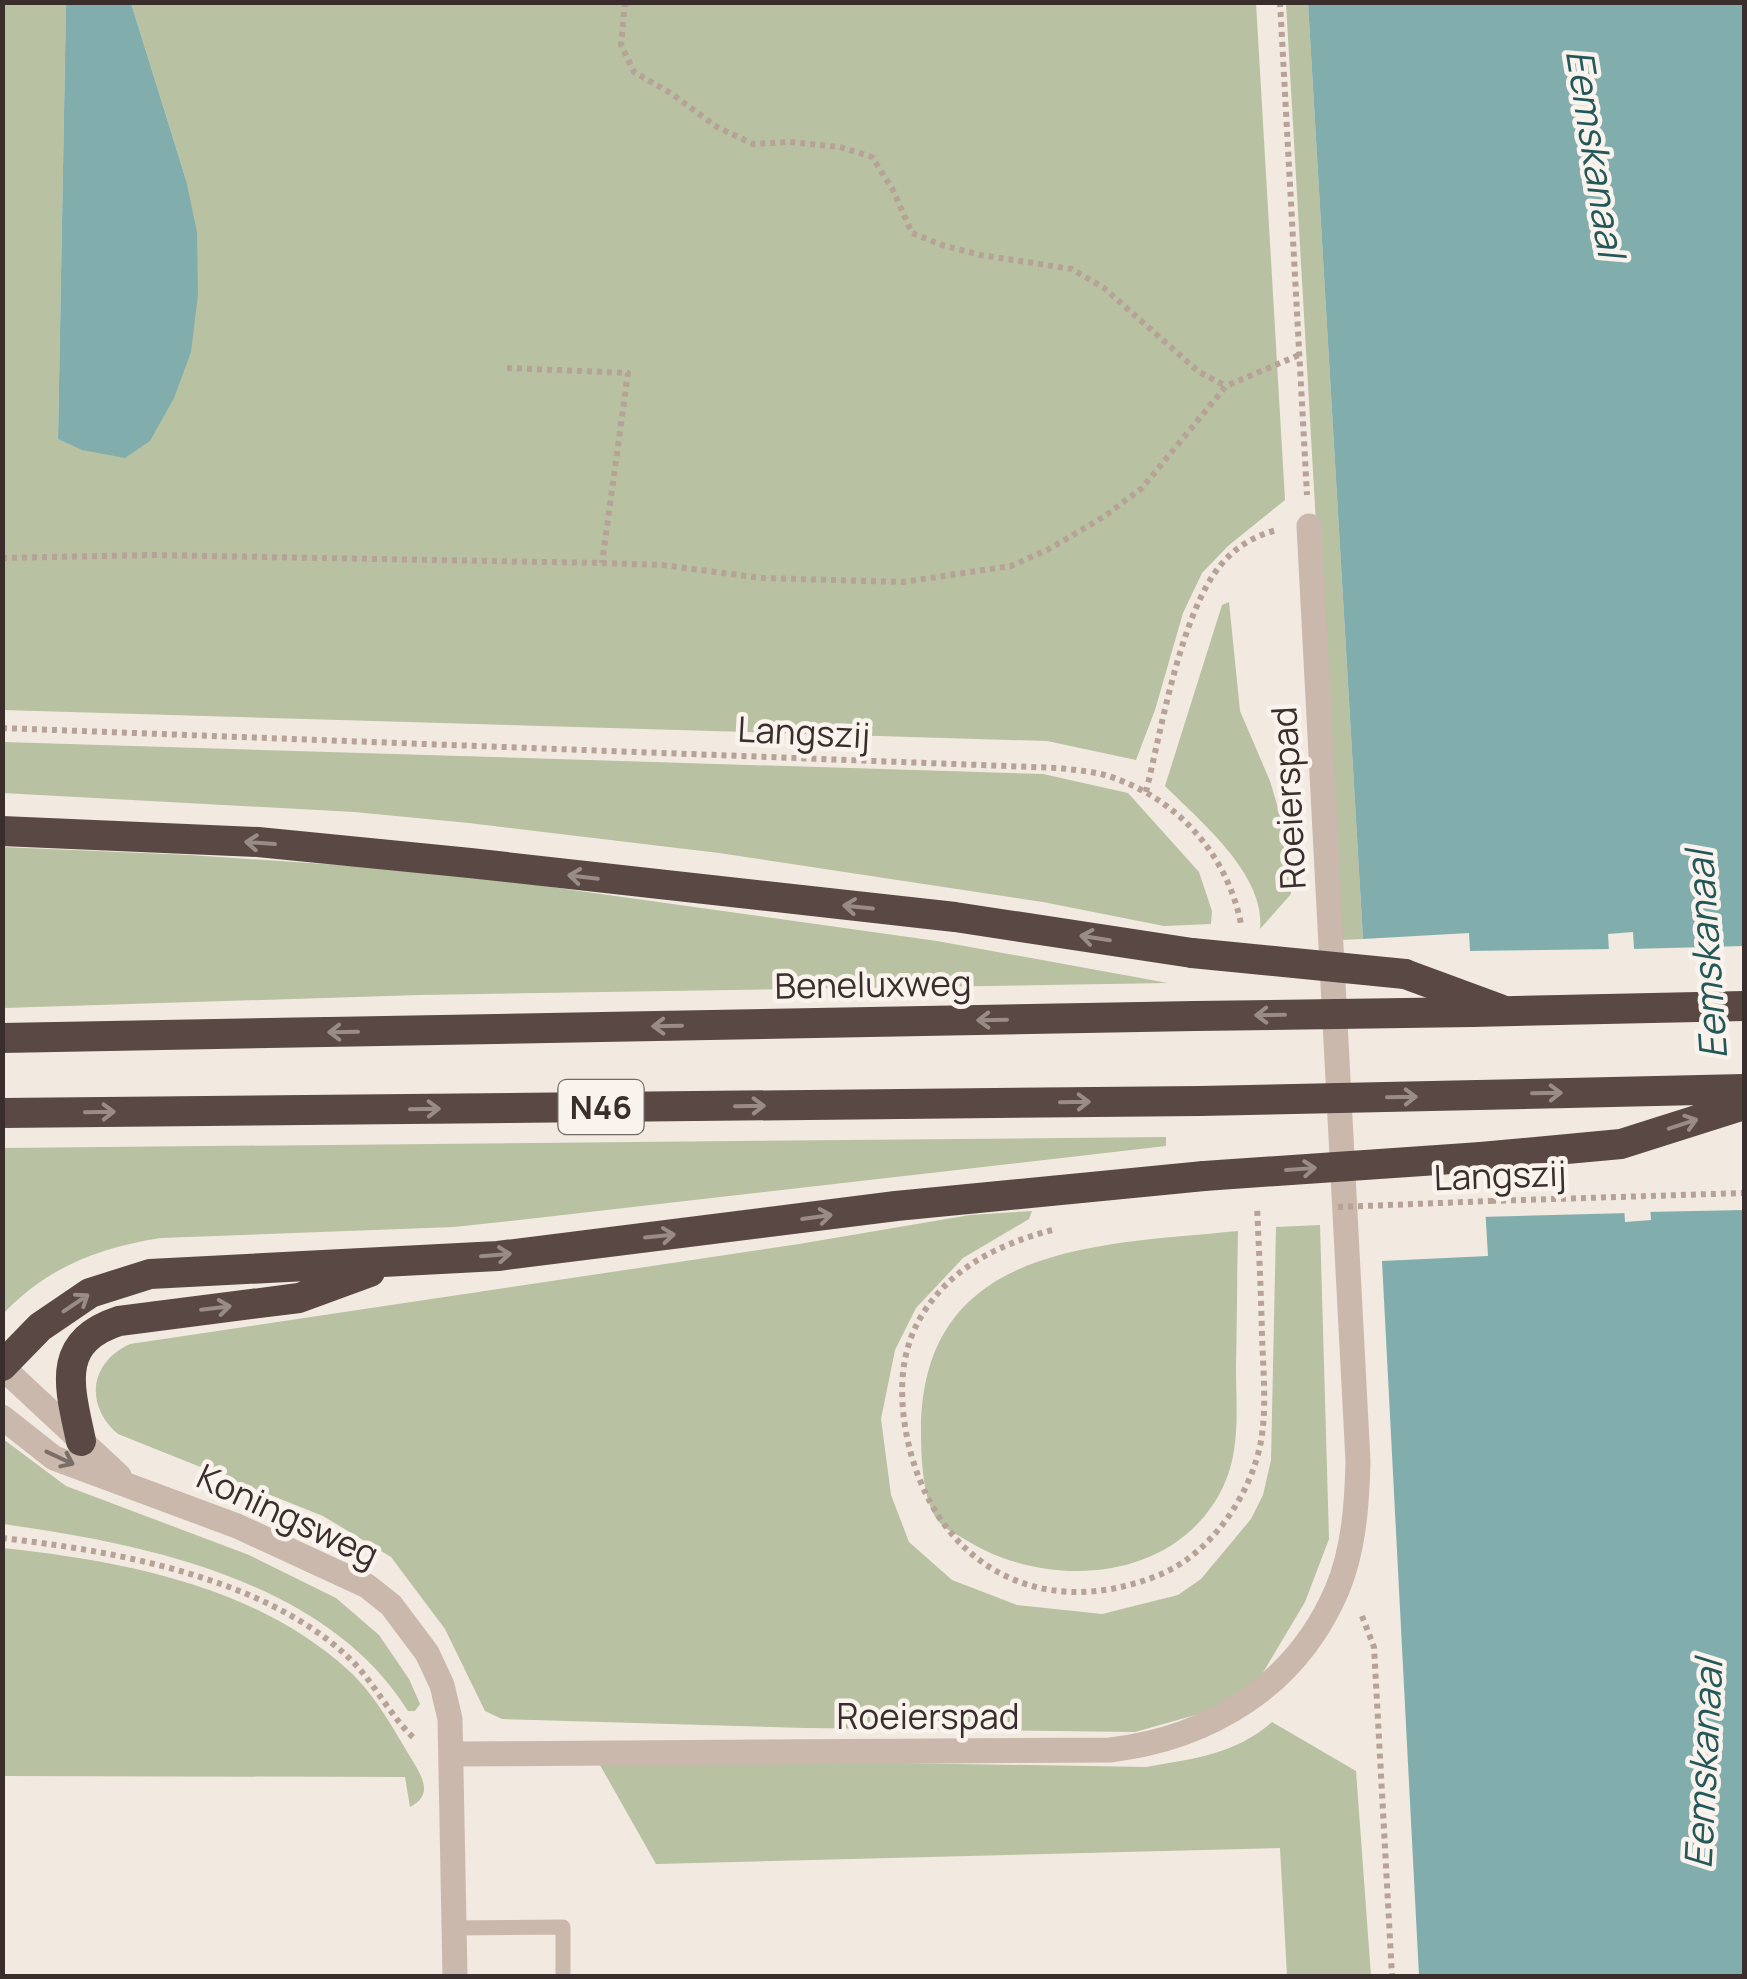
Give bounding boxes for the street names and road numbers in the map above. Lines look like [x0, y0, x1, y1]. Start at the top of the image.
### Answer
street label: Langszij [736, 705, 872, 759]
street label: Roeierspad [1259, 705, 1317, 891]
street label: Beneluxweg [774, 958, 972, 1010]
road number: N46 [558, 1080, 644, 1134]
street label: Langszij [1433, 1149, 1567, 1201]
street label: Koningsweg [189, 1452, 387, 1578]
street label: Roeierspad [836, 1692, 1020, 1740]

